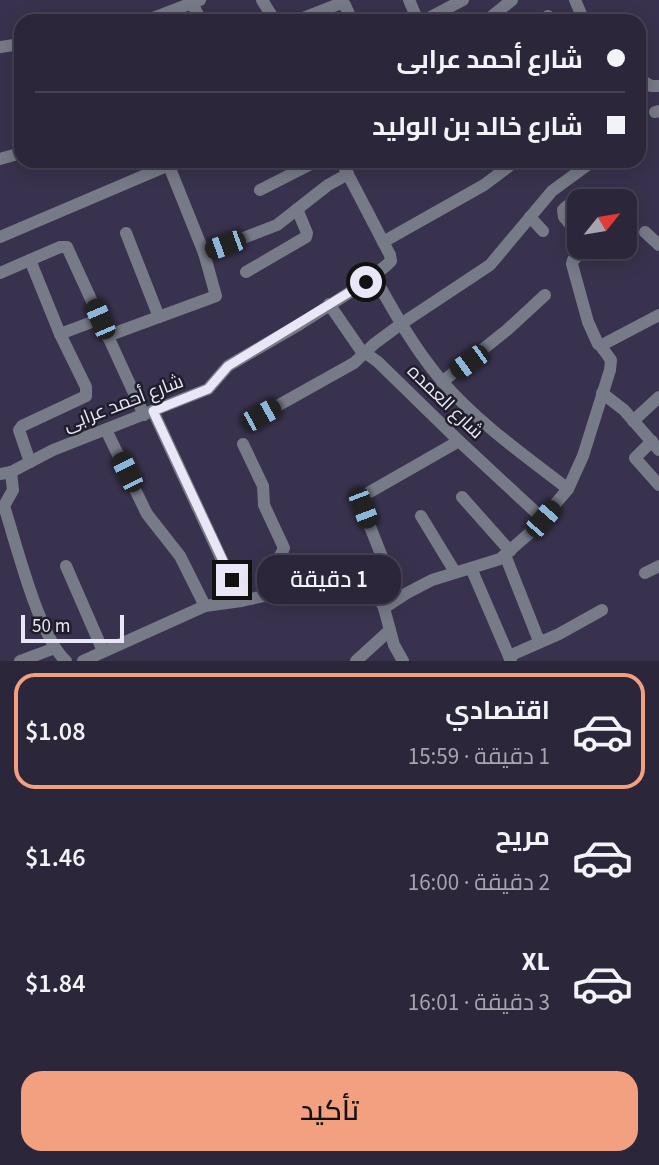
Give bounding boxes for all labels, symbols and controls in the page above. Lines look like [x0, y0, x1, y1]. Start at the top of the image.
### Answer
text: شارع أحمد عرابى [396, 41, 583, 78]
text: شارع خالد بن الوليد [372, 108, 583, 145]
north arrow [567, 189, 637, 259]
map controls [567, 189, 637, 259]
car [202, 228, 249, 262]
route start [350, 266, 382, 298]
car [83, 296, 118, 342]
car [446, 341, 493, 383]
street label: شارع العمده [401, 359, 489, 446]
street label: شارع أحمد عرابى [59, 368, 188, 439]
car [238, 396, 285, 434]
car [109, 449, 146, 495]
car [346, 485, 381, 531]
car [522, 496, 565, 542]
callout: 1 دقيقة [256, 556, 400, 604]
text: 1 دقيقة [290, 563, 368, 596]
route end [216, 564, 248, 596]
scale bar [21, 612, 124, 644]
text: 50 m [32, 613, 70, 640]
text: اقتصادي [445, 692, 550, 729]
icon: car [571, 700, 634, 763]
text: $1.08 [25, 713, 86, 750]
text: 1 دقيقة · 15:59 [408, 740, 550, 773]
text: مريح [495, 818, 550, 855]
icon: car [571, 826, 634, 889]
text: $1.46 [25, 839, 86, 876]
text: 2 دقيقة · 16:00 [408, 866, 550, 899]
text: XL [522, 943, 550, 980]
icon: car [571, 952, 634, 1015]
text: $1.84 [25, 965, 86, 1002]
text: 3 دقيقة · 16:01 [408, 986, 550, 1019]
button: تأكيد [21, 1071, 638, 1151]

